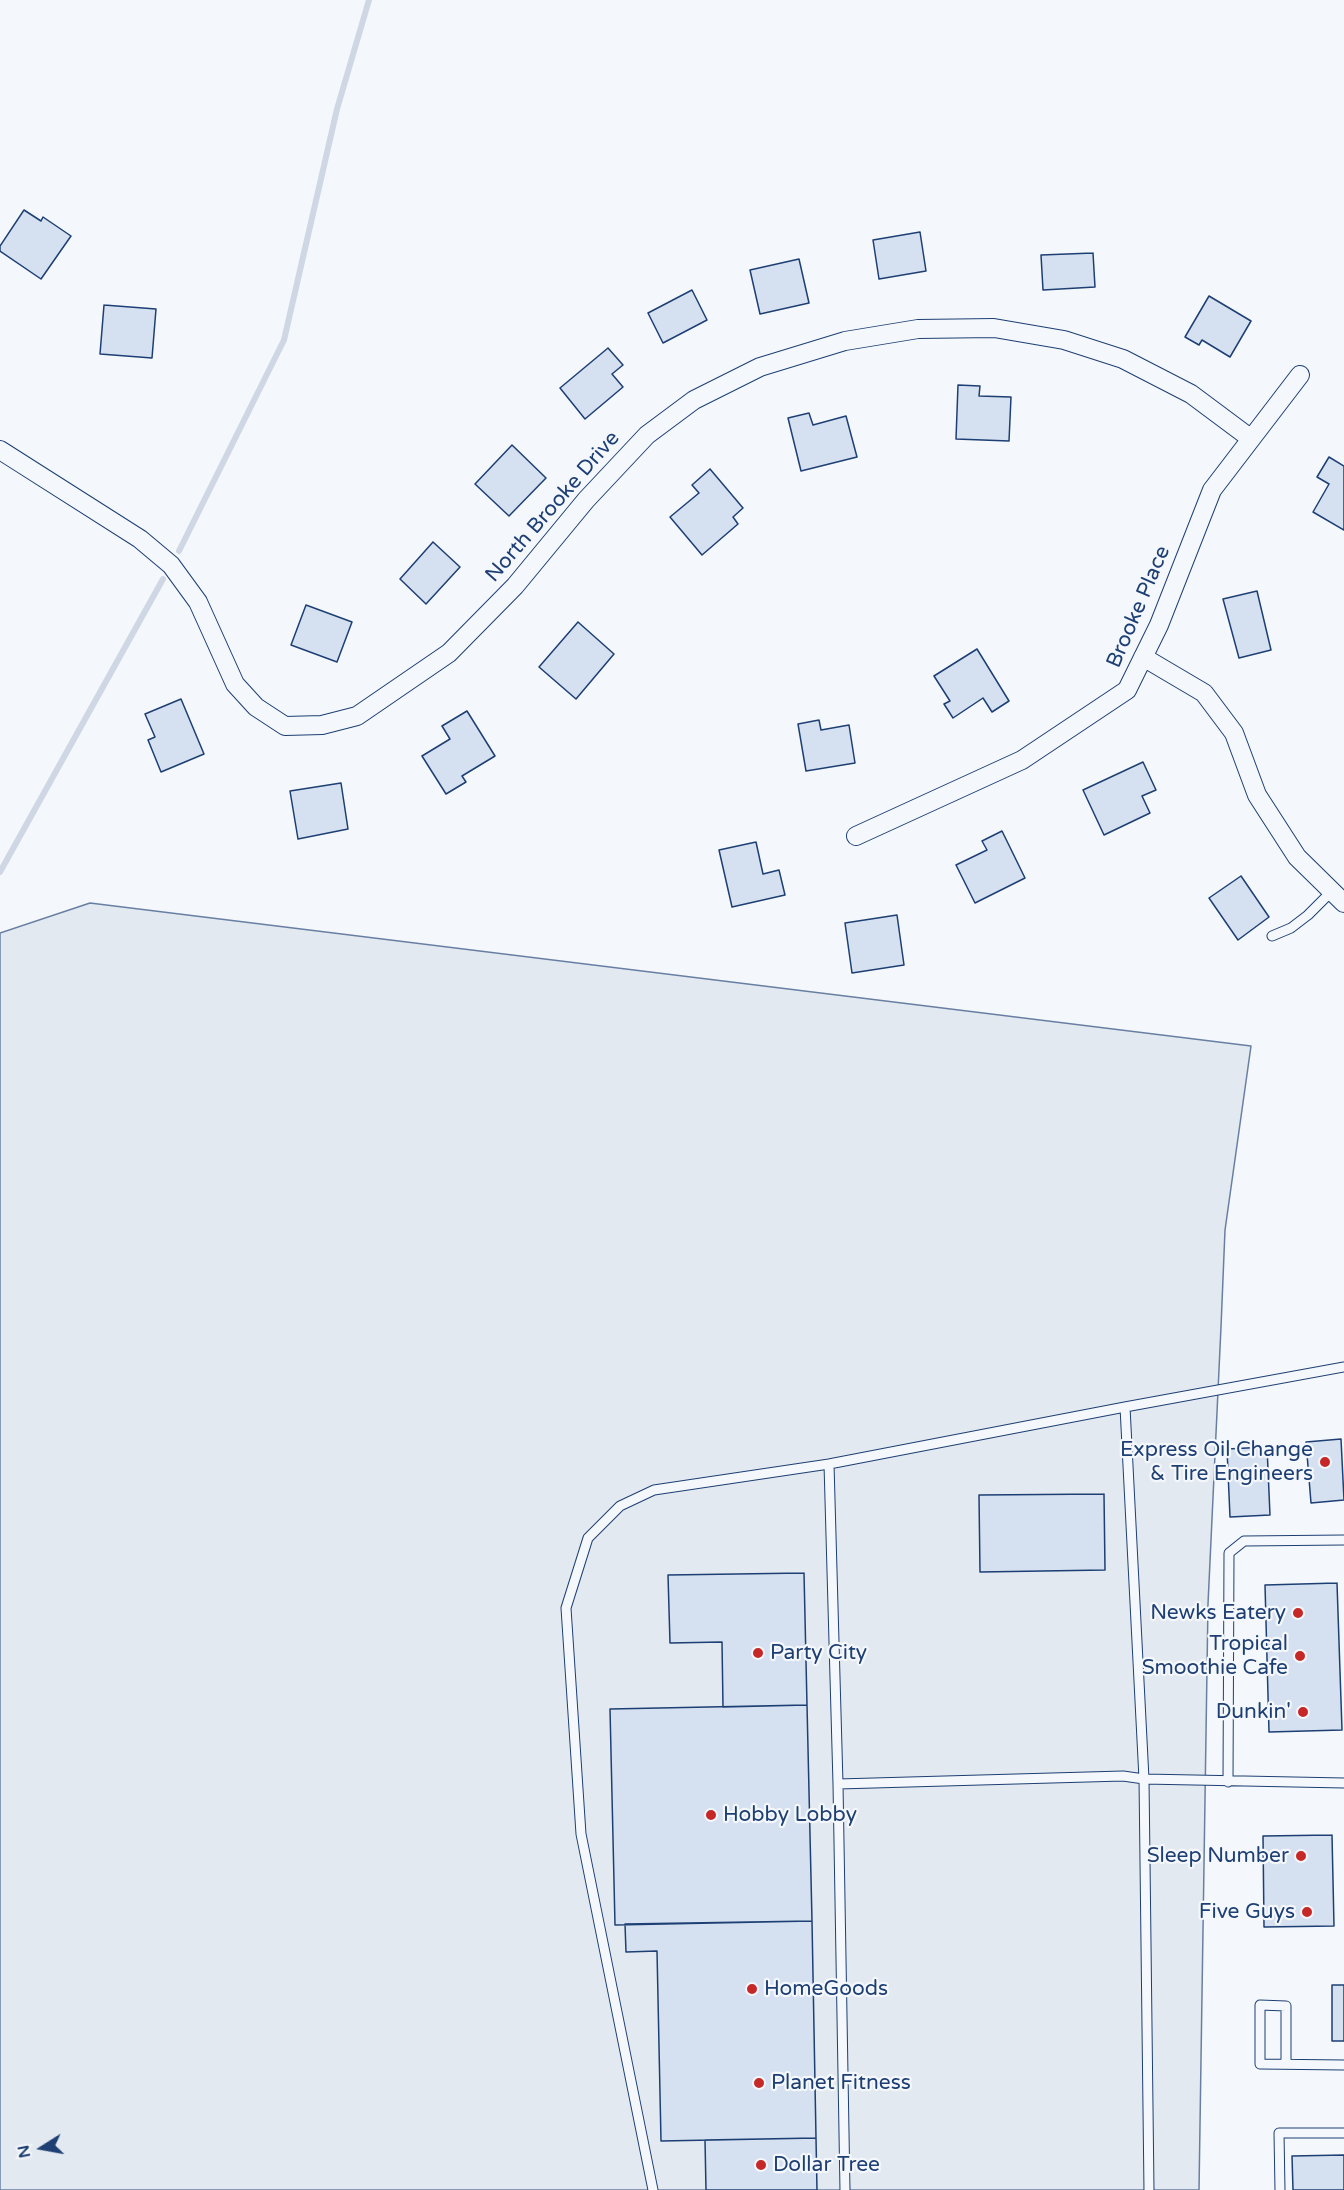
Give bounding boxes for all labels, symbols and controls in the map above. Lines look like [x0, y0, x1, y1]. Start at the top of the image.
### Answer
street label: North Brooke Drive [481, 426, 625, 588]
street label: Brooke Place [1102, 542, 1176, 672]
place label: Express Oil Change & Tire Engineers [1120, 1437, 1313, 1487]
marker: Express Oil Change & Tire Engineers [1318, 1455, 1332, 1469]
place label: Newks Eatery [1150, 1600, 1286, 1626]
marker: Newks Eatery [1291, 1606, 1305, 1620]
place label: Tropical Smoothie Cafe [1142, 1631, 1288, 1681]
place label: Party City [770, 1640, 867, 1666]
marker: Party City [751, 1646, 765, 1660]
marker: Tropical Smoothie Cafe [1293, 1649, 1307, 1663]
place label: Dunkin' [1216, 1699, 1291, 1725]
marker: Dunkin' [1296, 1705, 1310, 1719]
place label: Hobby Lobby [723, 1802, 857, 1828]
marker: Hobby Lobby [704, 1808, 718, 1822]
place label: Sleep Number [1147, 1843, 1289, 1869]
marker: Sleep Number [1294, 1849, 1308, 1863]
place label: Five Guys [1199, 1899, 1295, 1925]
marker: Five Guys [1300, 1905, 1314, 1919]
place label: HomeGoods [764, 1976, 888, 2002]
marker: HomeGoods [745, 1982, 759, 1996]
place label: Planet Fitness [771, 2070, 911, 2096]
marker: Planet Fitness [752, 2076, 766, 2090]
north arrow [12, 2118, 72, 2178]
text: N [13, 2143, 35, 2160]
place label: Dollar Tree [773, 2152, 880, 2178]
marker: Dollar Tree [754, 2158, 768, 2172]

